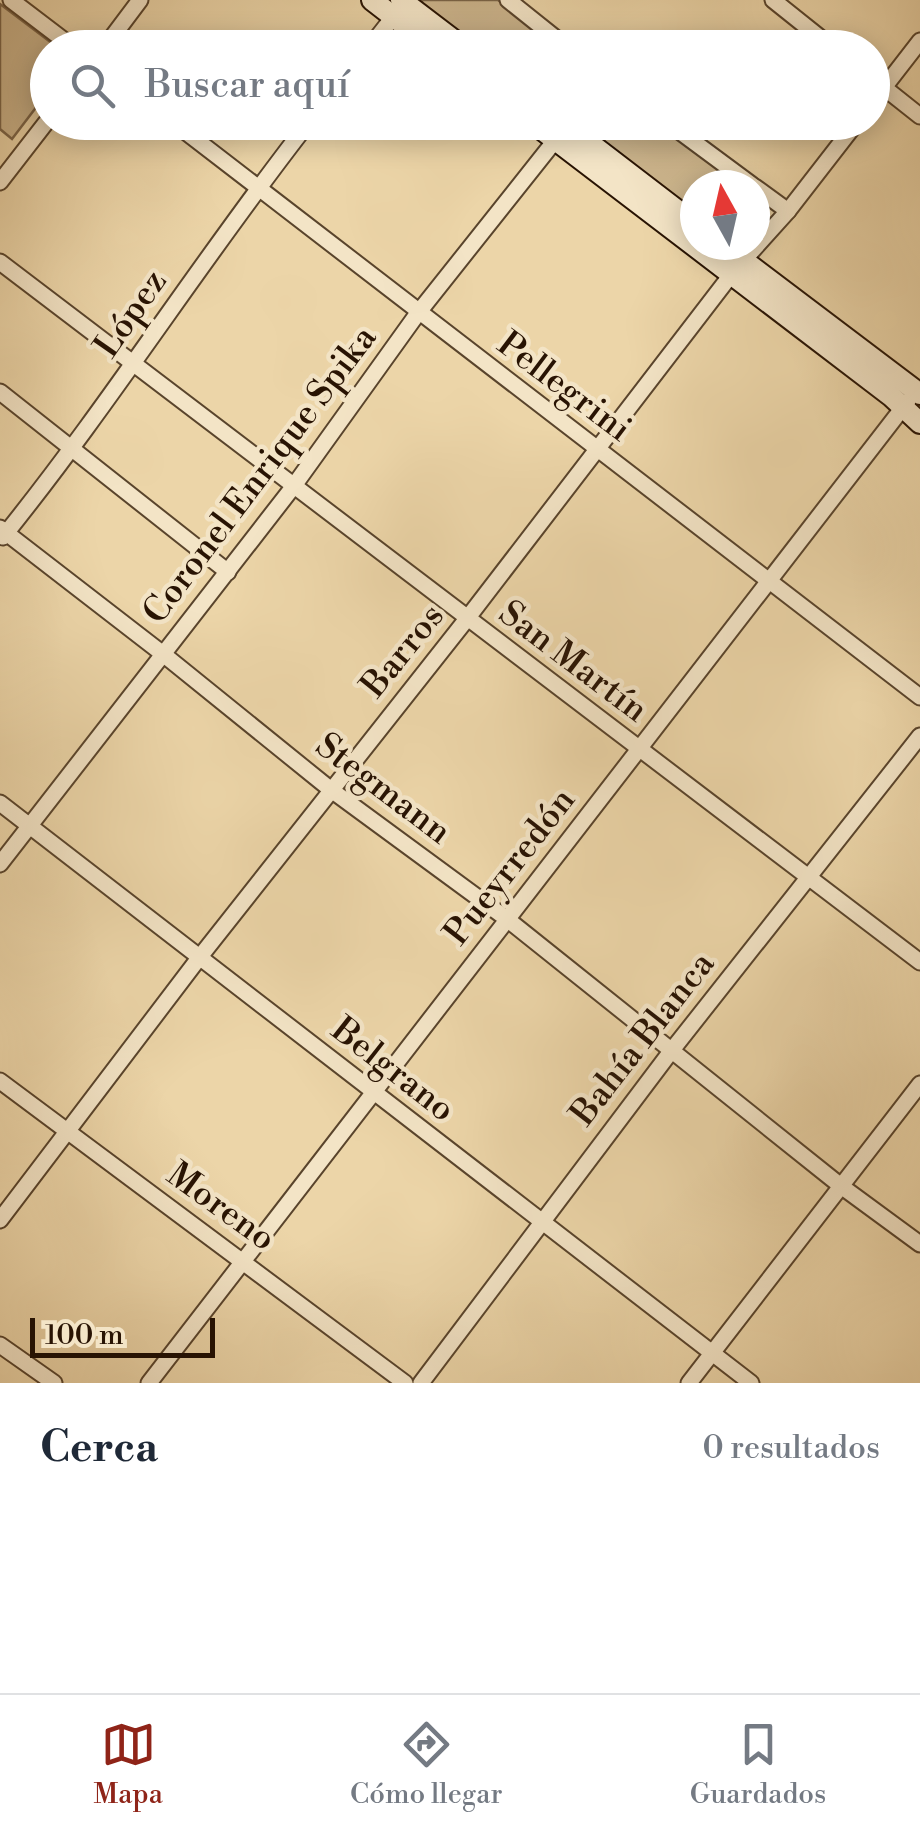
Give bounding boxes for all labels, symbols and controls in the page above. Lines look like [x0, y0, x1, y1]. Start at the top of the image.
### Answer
search box [30, 30, 890, 140]
icon: search [65, 58, 120, 113]
text: Buscar aquí [145, 62, 350, 109]
north arrow [680, 170, 770, 260]
street label: López [85, 262, 177, 366]
street label: Coronel Enrique Spika [134, 317, 386, 633]
street label: Pellegrini [489, 323, 639, 451]
street label: San Martín [490, 592, 656, 732]
street label: Barros [352, 596, 454, 707]
street label: Stegmann [307, 724, 459, 854]
street label: Pueyrredón [435, 780, 585, 954]
street label: Bahía Blanca [561, 943, 724, 1135]
street label: Belgrano [322, 1008, 463, 1132]
street label: Moreno [158, 1153, 284, 1261]
scale bar [30, 1313, 215, 1358]
text: 100 m [45, 1318, 124, 1353]
text: Cerca [40, 1422, 158, 1475]
text: 0 resultados [703, 1428, 880, 1468]
tab: Mapa [94, 1717, 163, 1812]
tab: Cómo llegar [350, 1717, 503, 1812]
tab: Guardados [690, 1717, 826, 1812]

